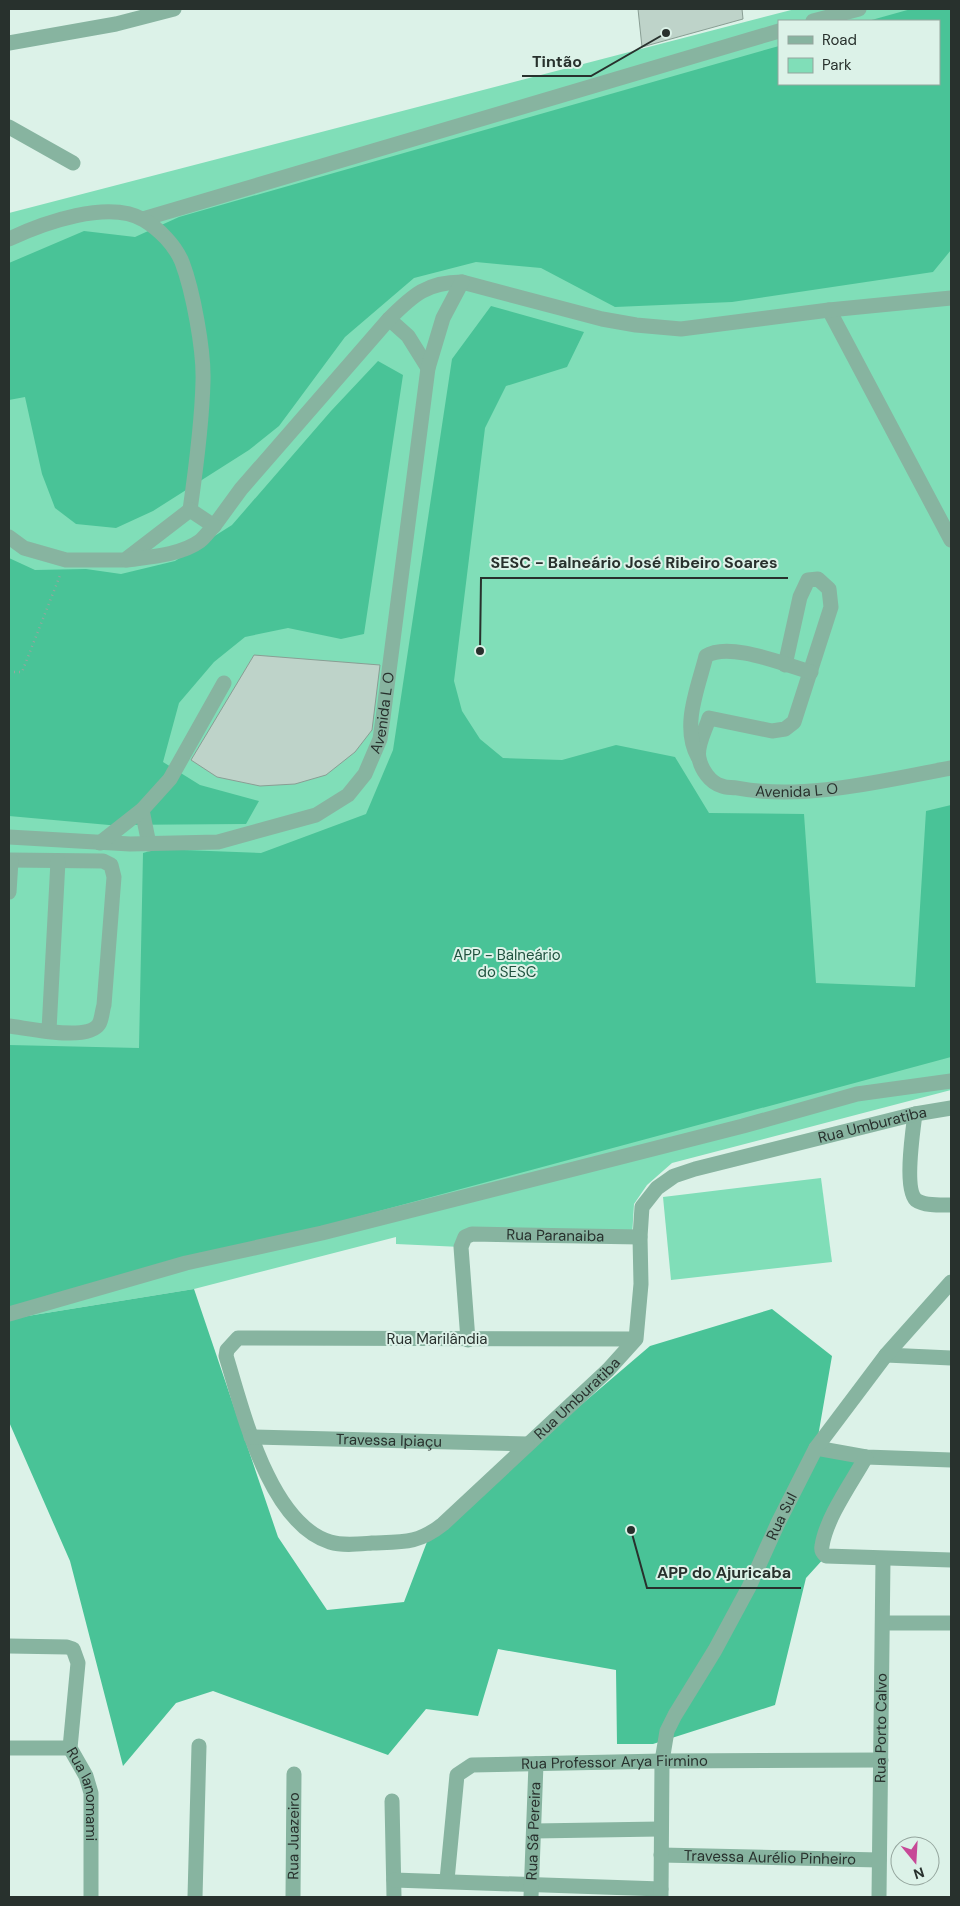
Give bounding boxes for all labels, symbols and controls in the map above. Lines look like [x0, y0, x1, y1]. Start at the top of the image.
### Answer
legend [778, 20, 940, 85]
text: Road [822, 30, 857, 50]
callout: Tintão [522, 45, 591, 76]
text: Tintão [532, 51, 582, 72]
text: Park [822, 55, 852, 75]
callout: SESC - Balneário José Ribeiro Soares [481, 547, 788, 578]
text: SESC - Balneário José Ribeiro Soares [491, 552, 777, 573]
street label: Avenida L O [365, 671, 399, 757]
street label: Avenida L O [755, 778, 839, 802]
park label: APP - Balneário do SESC [453, 945, 561, 982]
street label: Rua Umburatiba [816, 1102, 928, 1148]
street label: Rua Paranaiba [506, 1225, 604, 1246]
street label: Rua Marilândia [387, 1329, 487, 1349]
street label: Rua Umburatiba [530, 1353, 625, 1444]
street label: Travessa Ipiaçu [336, 1429, 442, 1452]
street label: Rua Sul [762, 1489, 802, 1543]
callout: APP do Ajuricaba [647, 1557, 801, 1588]
text: APP do Ajuricaba [657, 1562, 791, 1583]
street label: Rua Porto Calvo [870, 1673, 892, 1783]
street label: Rua Ianomami [62, 1744, 101, 1841]
street label: Rua Professor Arya Firmino [521, 1751, 708, 1774]
street label: Rua Sá Pereira [522, 1781, 545, 1881]
street label: Rua Juazeiro [283, 1792, 304, 1880]
north arrow [890, 1836, 940, 1886]
street label: Travessa Aurélio Pinheiro [684, 1846, 856, 1869]
text: N [911, 1863, 927, 1884]

